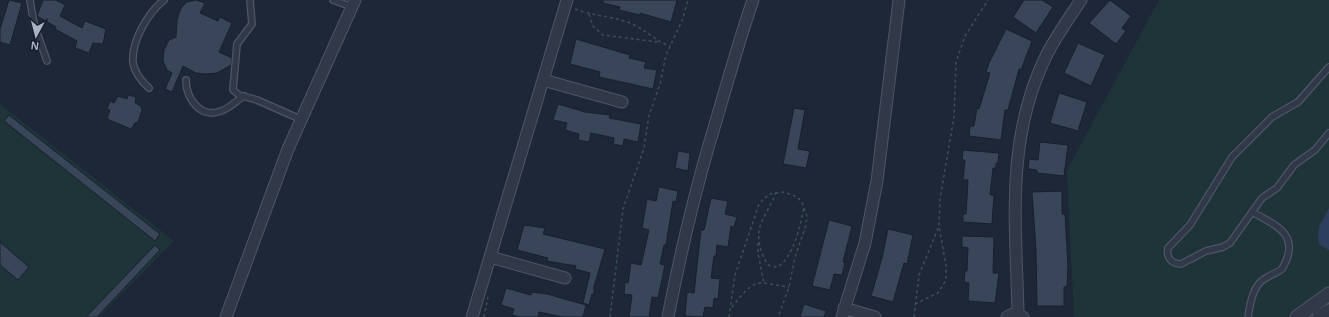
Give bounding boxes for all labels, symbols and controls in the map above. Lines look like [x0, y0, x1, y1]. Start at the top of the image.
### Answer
north arrow [16, 16, 56, 56]
text: N [30, 39, 39, 52]

